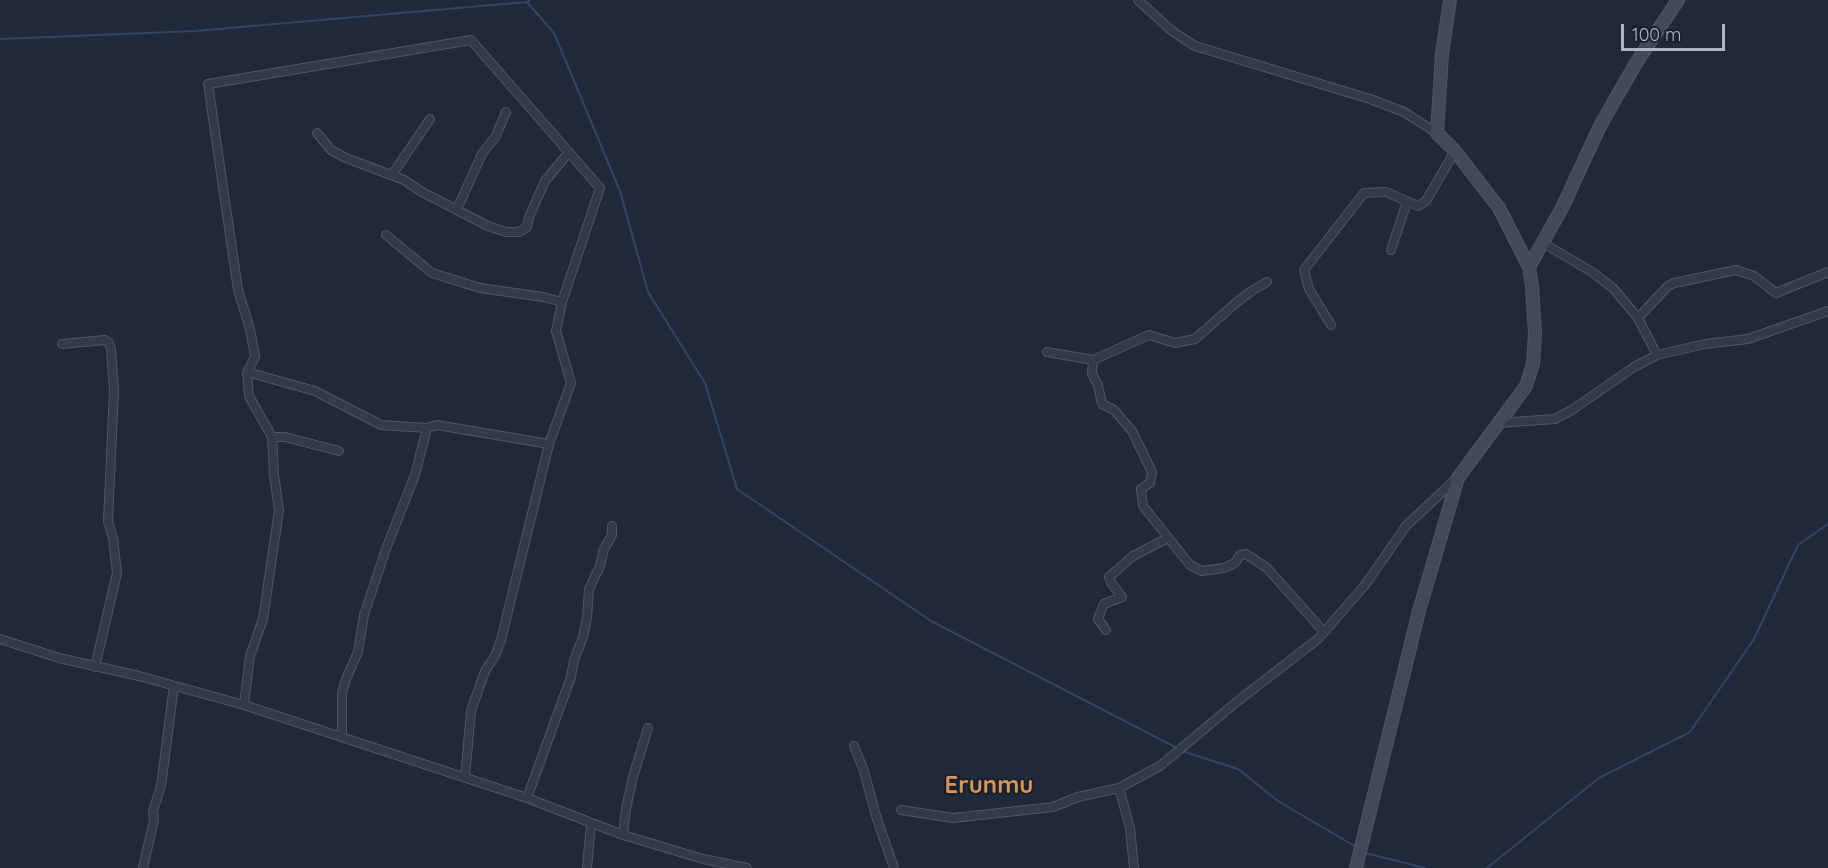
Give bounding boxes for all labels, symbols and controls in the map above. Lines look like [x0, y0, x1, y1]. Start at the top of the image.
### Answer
scale bar [1624, 12, 1728, 50]
text: 100 m [1632, 23, 1681, 46]
district label: Erunmu [945, 772, 1033, 800]

